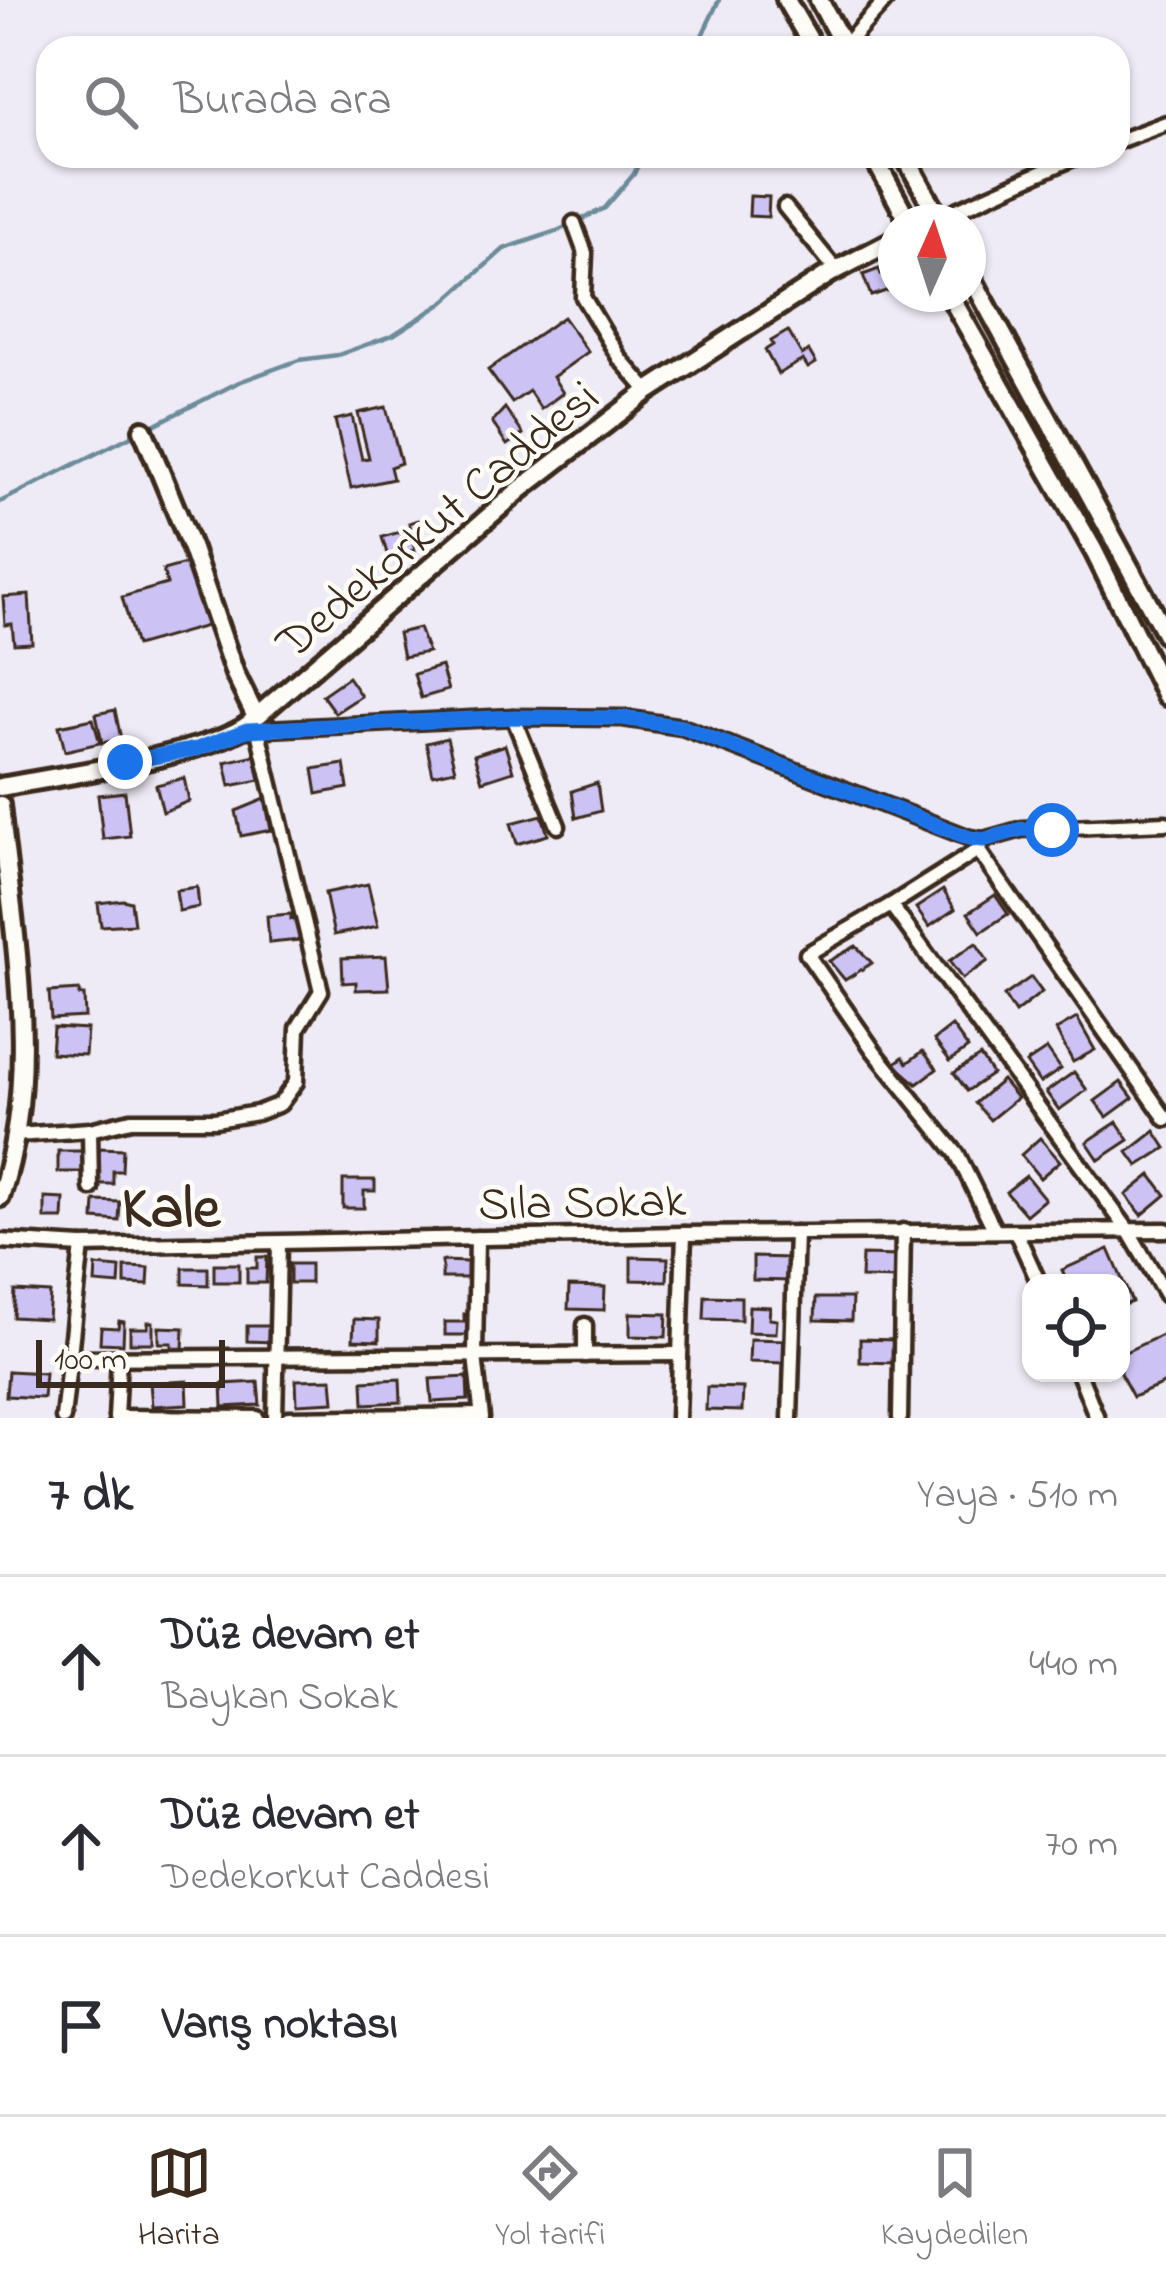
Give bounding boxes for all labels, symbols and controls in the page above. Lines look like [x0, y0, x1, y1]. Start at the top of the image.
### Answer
search box [36, 36, 1130, 168]
icon: search [78, 69, 144, 135]
text: Burada ara [174, 69, 392, 135]
north arrow [878, 204, 986, 312]
street label: Dedekorkut Caddesi [261, 365, 616, 679]
route end [98, 735, 152, 789]
route start [1025, 803, 1079, 857]
district label: Kale [122, 1168, 222, 1255]
street label: Sıla Sokak [478, 1168, 688, 1242]
map controls [1022, 1274, 1130, 1382]
button: locate [1022, 1274, 1130, 1382]
scale bar [36, 1334, 225, 1387]
text: 100 m [54, 1337, 127, 1385]
text: 7 dk [48, 1459, 133, 1534]
text: Yaya · 510 m [917, 1468, 1118, 1525]
text: Düz devam et [162, 1604, 419, 1670]
icon: ahead [48, 1633, 114, 1699]
text: 440 m [1029, 1637, 1118, 1694]
text: Baykan Sokak [162, 1670, 397, 1727]
text: Düz devam et [162, 1784, 419, 1850]
icon: ahead [48, 1813, 114, 1879]
text: 70 m [1045, 1817, 1118, 1874]
text: Dedekorkut Caddesi [162, 1850, 490, 1907]
icon: arrive [48, 1993, 114, 2059]
text: Varış noktası [162, 1993, 398, 2059]
tab: Harita [138, 2140, 220, 2260]
tab: Yol tarifi [495, 2140, 605, 2260]
tab: Kaydedilen [881, 2140, 1028, 2260]

